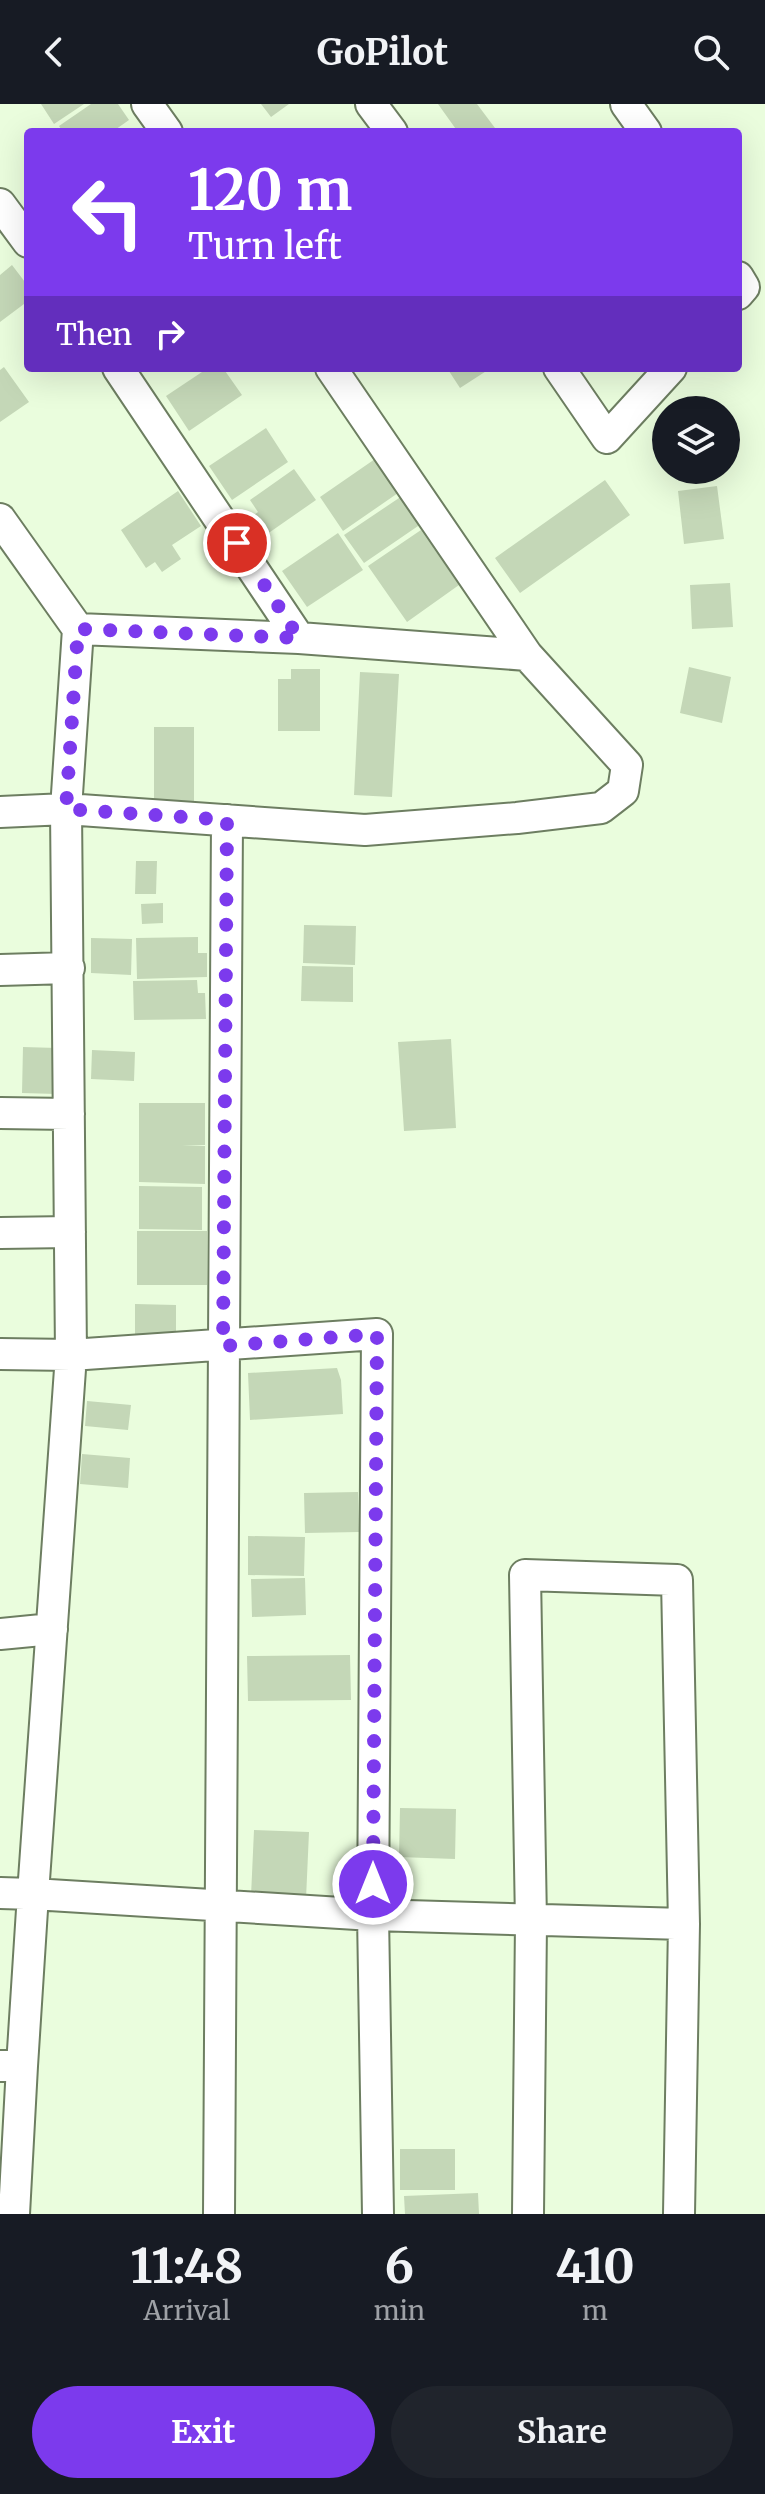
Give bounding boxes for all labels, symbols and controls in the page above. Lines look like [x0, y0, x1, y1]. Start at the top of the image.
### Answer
icon: back [32, 30, 76, 74]
text: GoPilot [317, 30, 448, 75]
icon: search [689, 30, 733, 74]
text: 120 m [188, 155, 352, 225]
icon: left [56, 160, 160, 264]
text: Turn left [188, 224, 342, 269]
icon: right [148, 312, 192, 356]
text: Then [56, 315, 132, 353]
map controls [652, 396, 740, 484]
button: layers [652, 396, 740, 484]
pin [203, 509, 271, 577]
icon: arrive [215, 521, 259, 565]
position arrow [331, 1842, 415, 1926]
text: 11:48 [130, 2236, 243, 2296]
text: 6 [385, 2236, 414, 2296]
text: 410 [555, 2236, 635, 2296]
text: Arrival [143, 2294, 230, 2327]
text: min [374, 2294, 425, 2327]
text: m [582, 2294, 608, 2327]
button: Exit [32, 2386, 375, 2478]
button: Share [391, 2386, 733, 2478]

